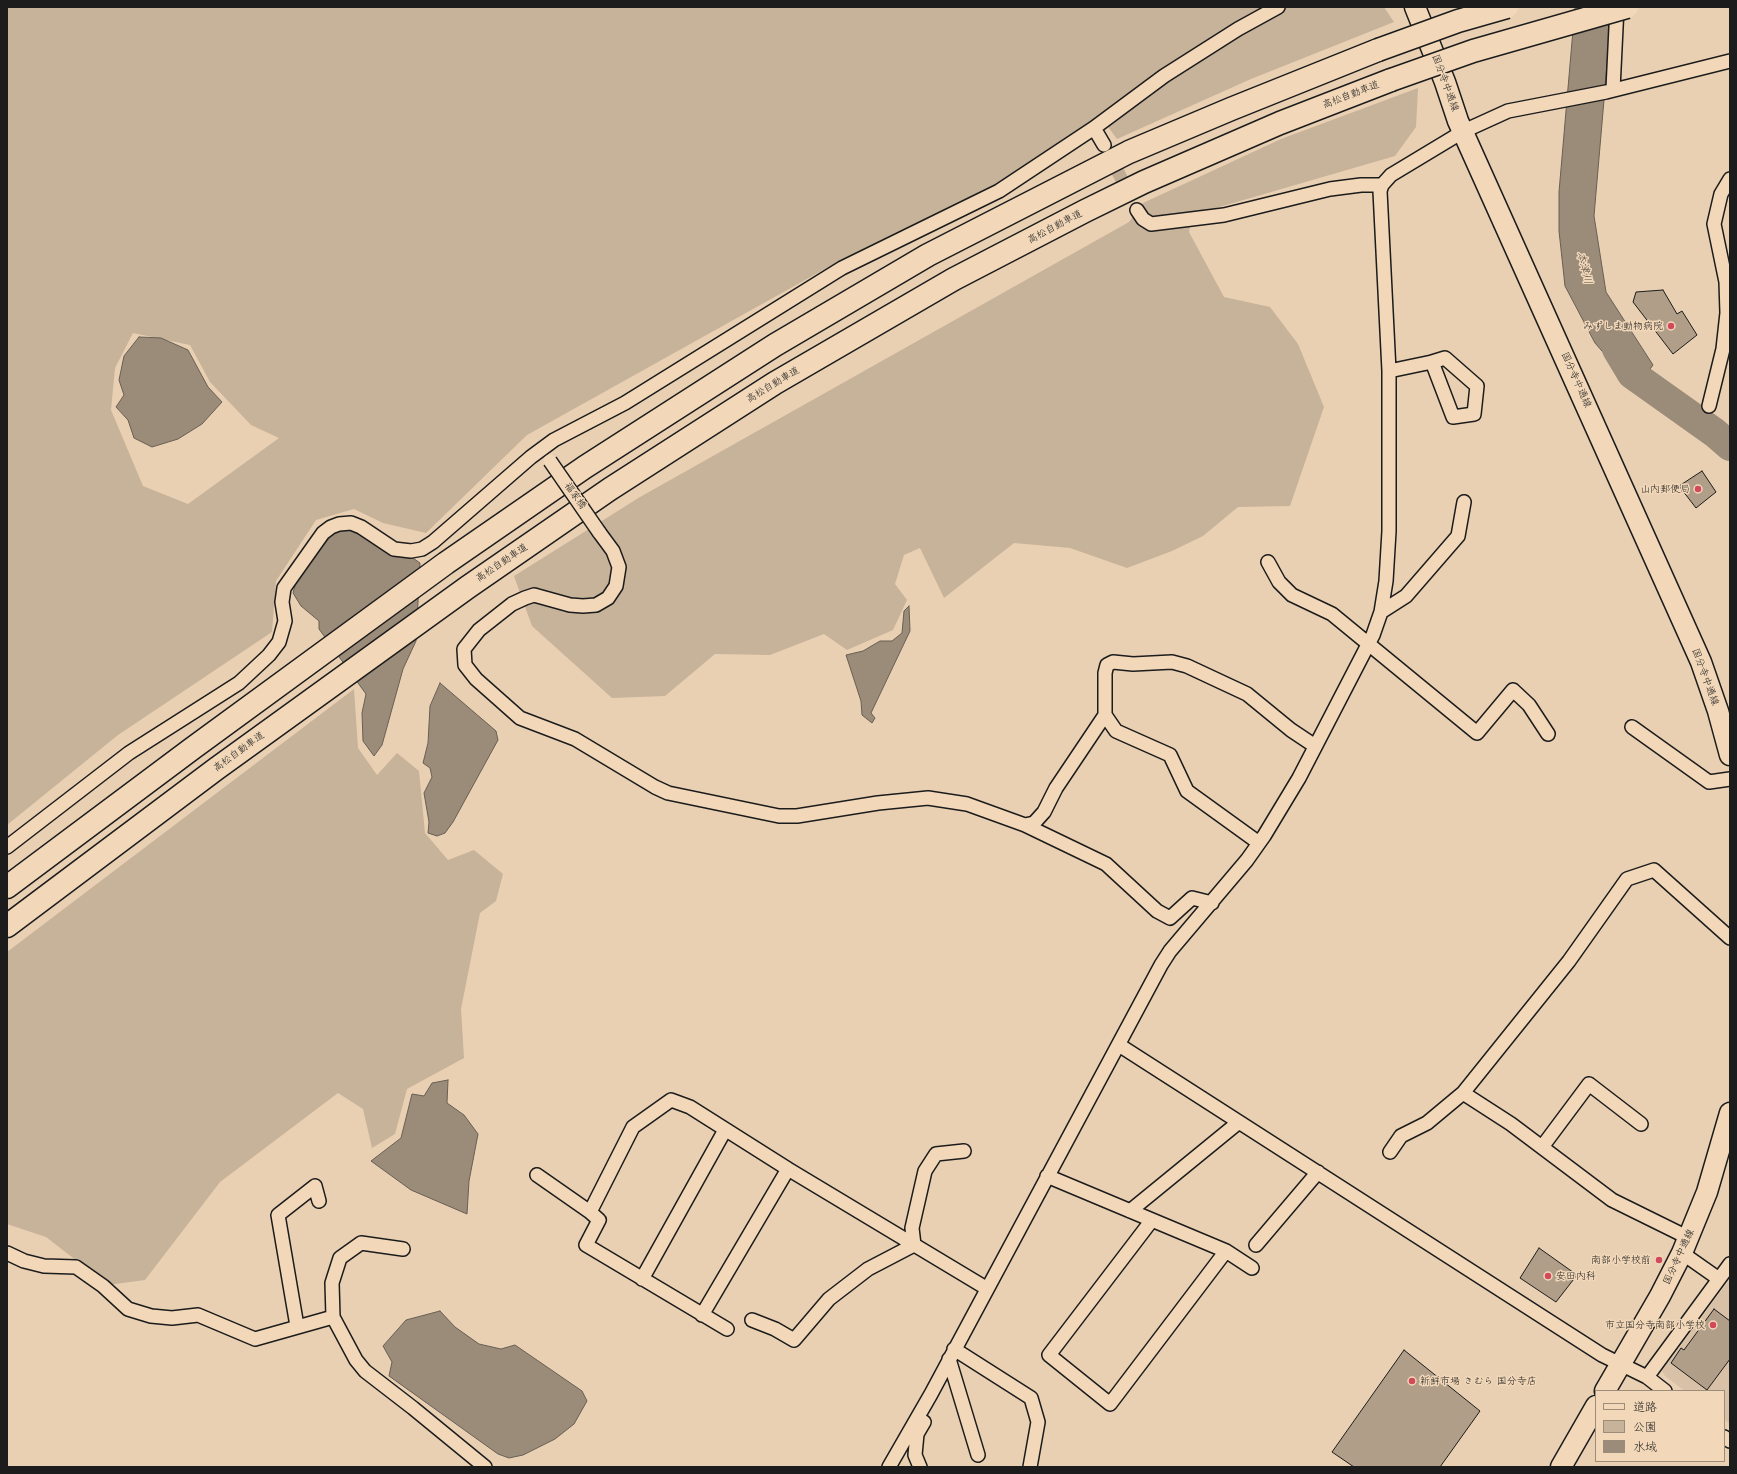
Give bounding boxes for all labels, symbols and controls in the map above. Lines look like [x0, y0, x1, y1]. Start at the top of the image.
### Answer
street label: 国分寺中通線 [1429, 53, 1461, 113]
street label: 高松自動車道 [1321, 79, 1381, 111]
street label: 高松自動車道 [1026, 208, 1084, 246]
water label: 本津川 [1574, 250, 1594, 286]
place label: みずしま動物病院 [1583, 320, 1663, 332]
marker: みずしま動物病院 [1666, 321, 1676, 331]
street label: 国分寺中通線 [1558, 350, 1594, 410]
street label: 高松自動車道 [744, 364, 802, 406]
street label: 福家橋 [561, 480, 589, 512]
place label: 山内郵便局 [1640, 483, 1690, 495]
marker: 山内郵便局 [1693, 484, 1703, 494]
street label: 高松自動車道 [474, 541, 530, 585]
street label: 国分寺中通線 [1689, 647, 1721, 707]
street label: 高松自動車道 [211, 730, 267, 774]
street label: 国分寺中通線 [1661, 1227, 1697, 1287]
place label: 南部小学校前 [1591, 1254, 1651, 1266]
marker: 南部小学校前 [1654, 1255, 1664, 1265]
place label: 安田内科 [1556, 1270, 1596, 1282]
marker: 安田内科 [1543, 1271, 1553, 1281]
place label: 市立国分寺南部小学校 [1605, 1319, 1705, 1331]
marker: 市立国分寺南部小学校 [1708, 1320, 1718, 1330]
place label: 新鮮市場 きむら 国分寺店 [1420, 1375, 1537, 1387]
marker: 新鮮市場 きむら 国分寺店 [1407, 1376, 1417, 1386]
legend [1595, 1390, 1725, 1462]
text: 道路 [1633, 1399, 1657, 1415]
text: 公園 [1633, 1419, 1657, 1435]
text: 水域 [1633, 1439, 1657, 1455]

